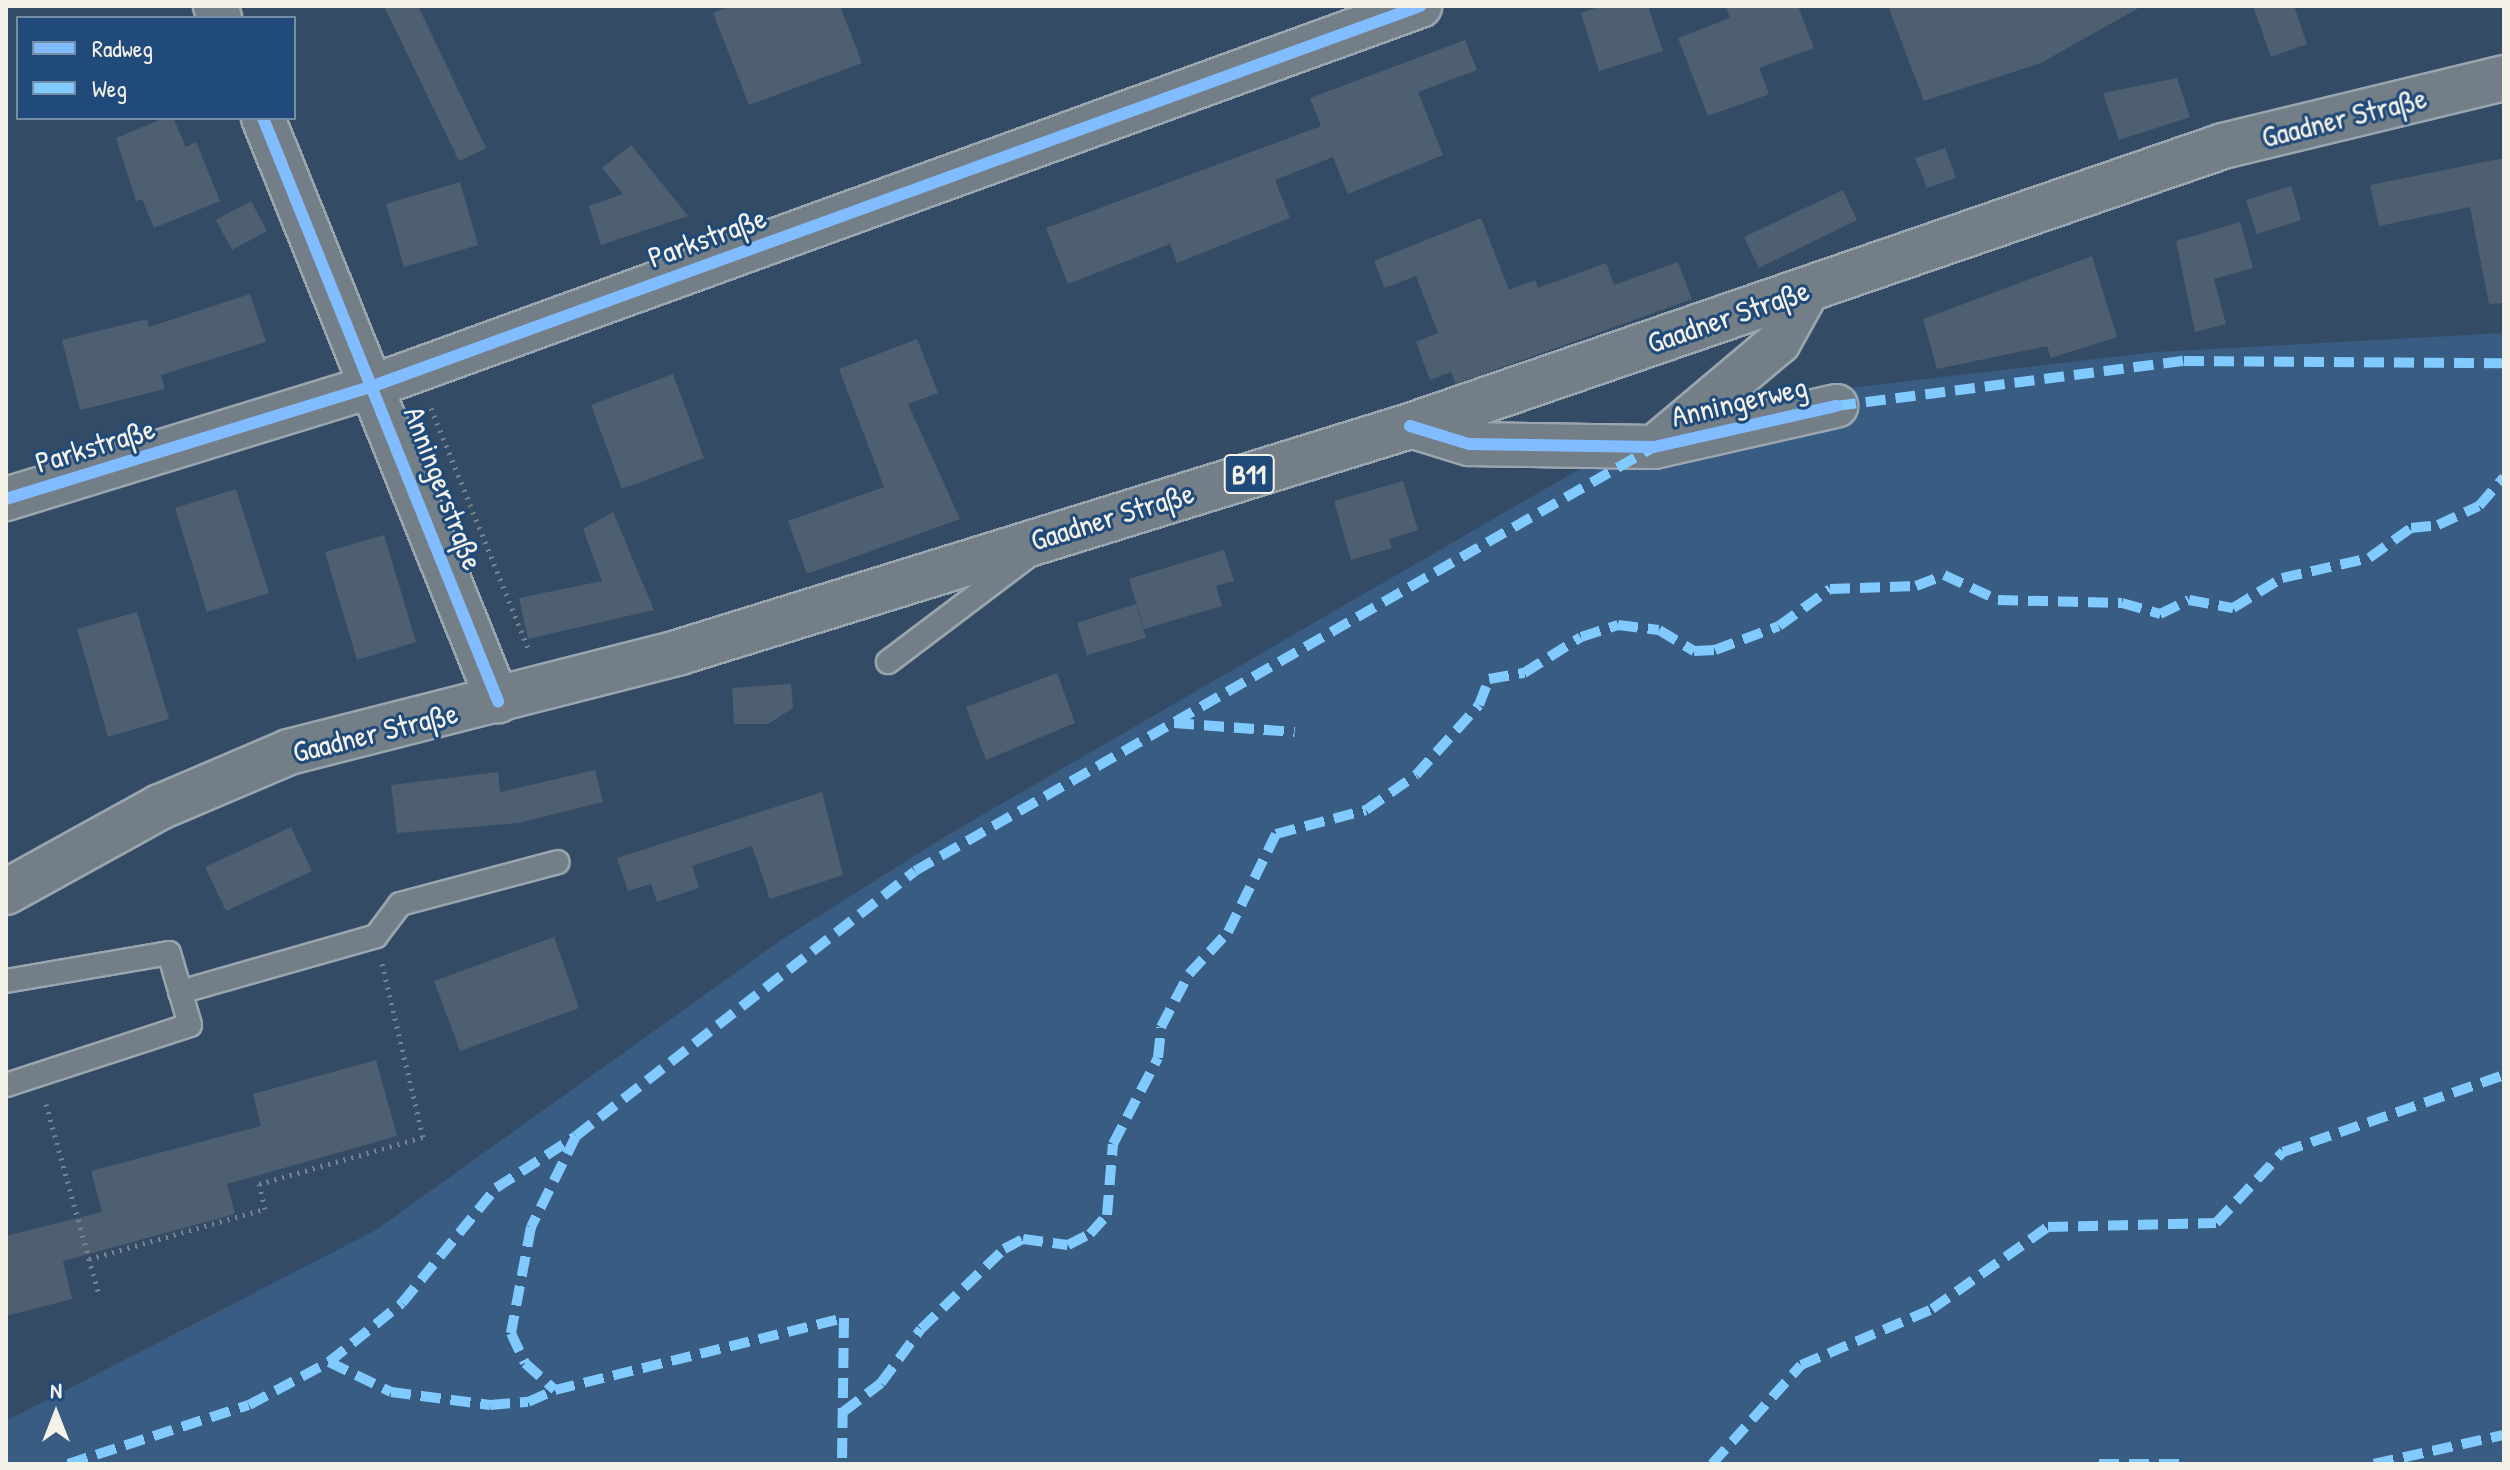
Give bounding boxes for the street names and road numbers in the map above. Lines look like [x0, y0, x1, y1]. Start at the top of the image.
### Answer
street label: Gaadner Straße [2258, 79, 2430, 155]
street label: Parkstraße [643, 199, 771, 275]
street label: Gaadner Straße [1642, 272, 1814, 360]
street label: Anningerweg [1668, 368, 1810, 434]
street label: Anningerstraße [396, 401, 492, 575]
street label: Parkstraße [31, 410, 159, 480]
road number: B11 [1223, 450, 1275, 498]
street label: Gaadner Straße [1026, 474, 1198, 558]
street label: Gaadner Straße [289, 694, 461, 770]

